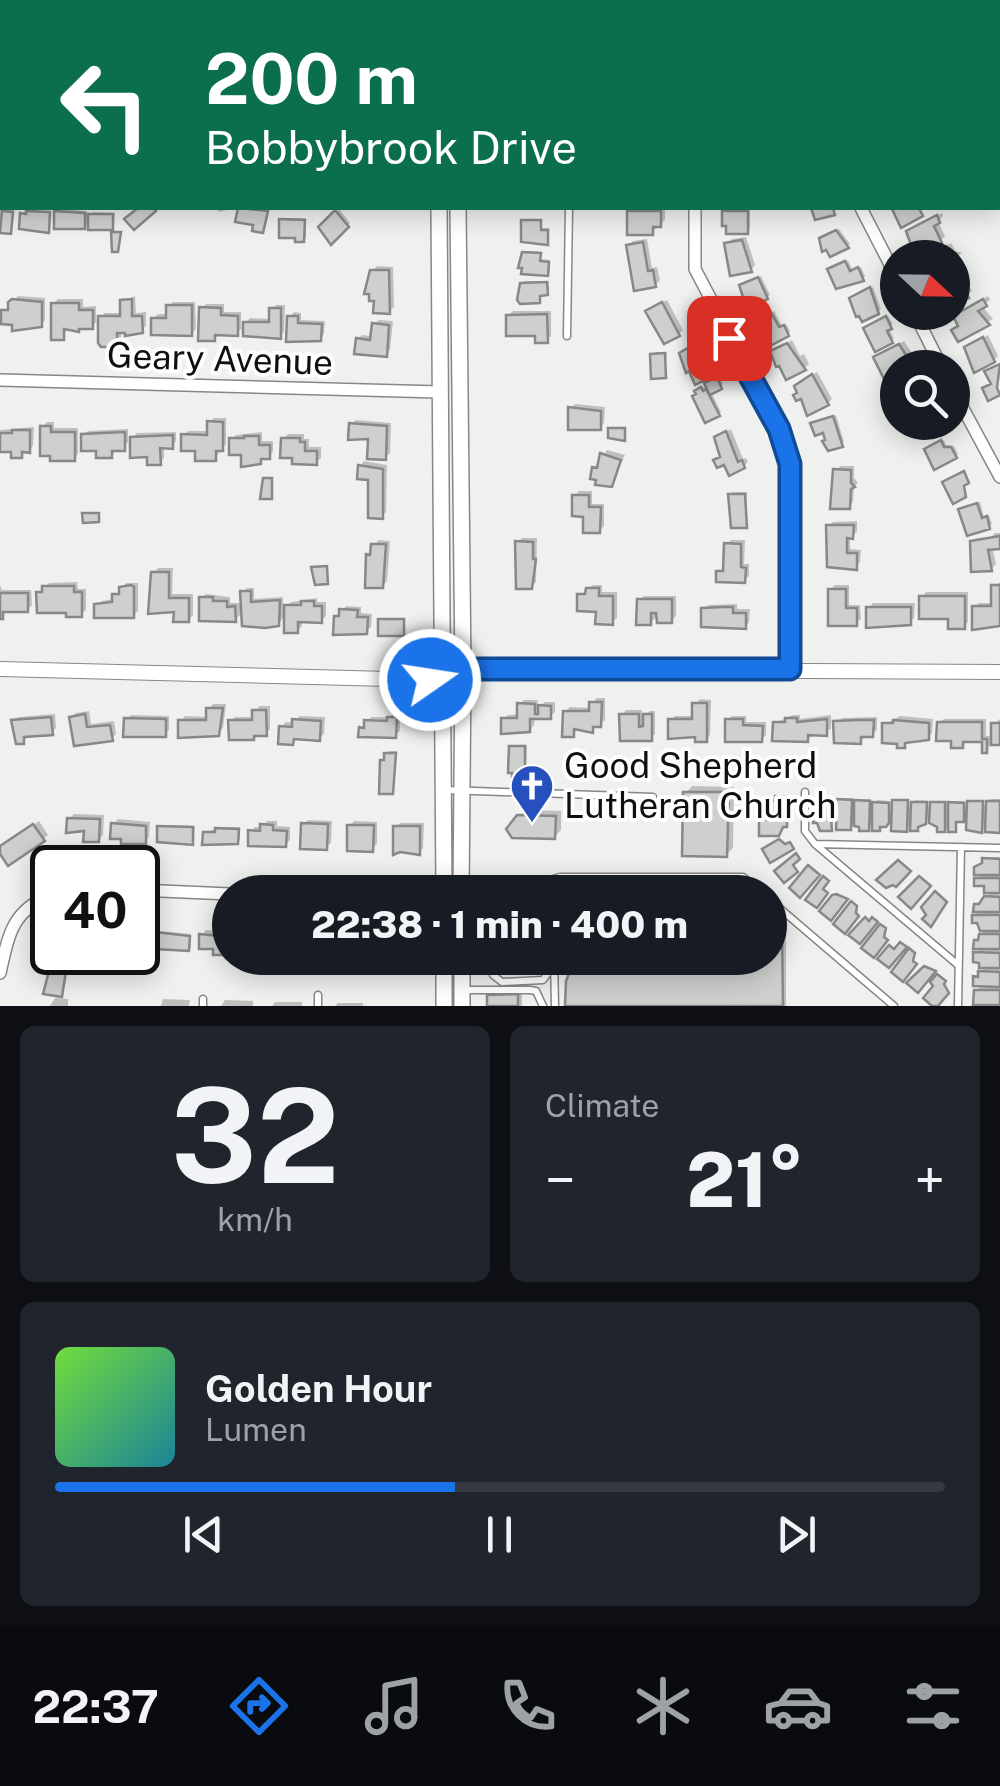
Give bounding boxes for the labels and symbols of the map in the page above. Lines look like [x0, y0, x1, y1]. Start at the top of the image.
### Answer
north arrow [880, 240, 970, 330]
pin [687, 296, 772, 381]
street label: Geary Avenue [106, 334, 334, 383]
position arrow [378, 628, 482, 732]
place label: Good Shepherd Lutheran Church [564, 745, 837, 826]
church icon: Good Shepherd Lutheran Church [509, 763, 555, 824]
speed limit sign: 40 [30, 845, 160, 975]

